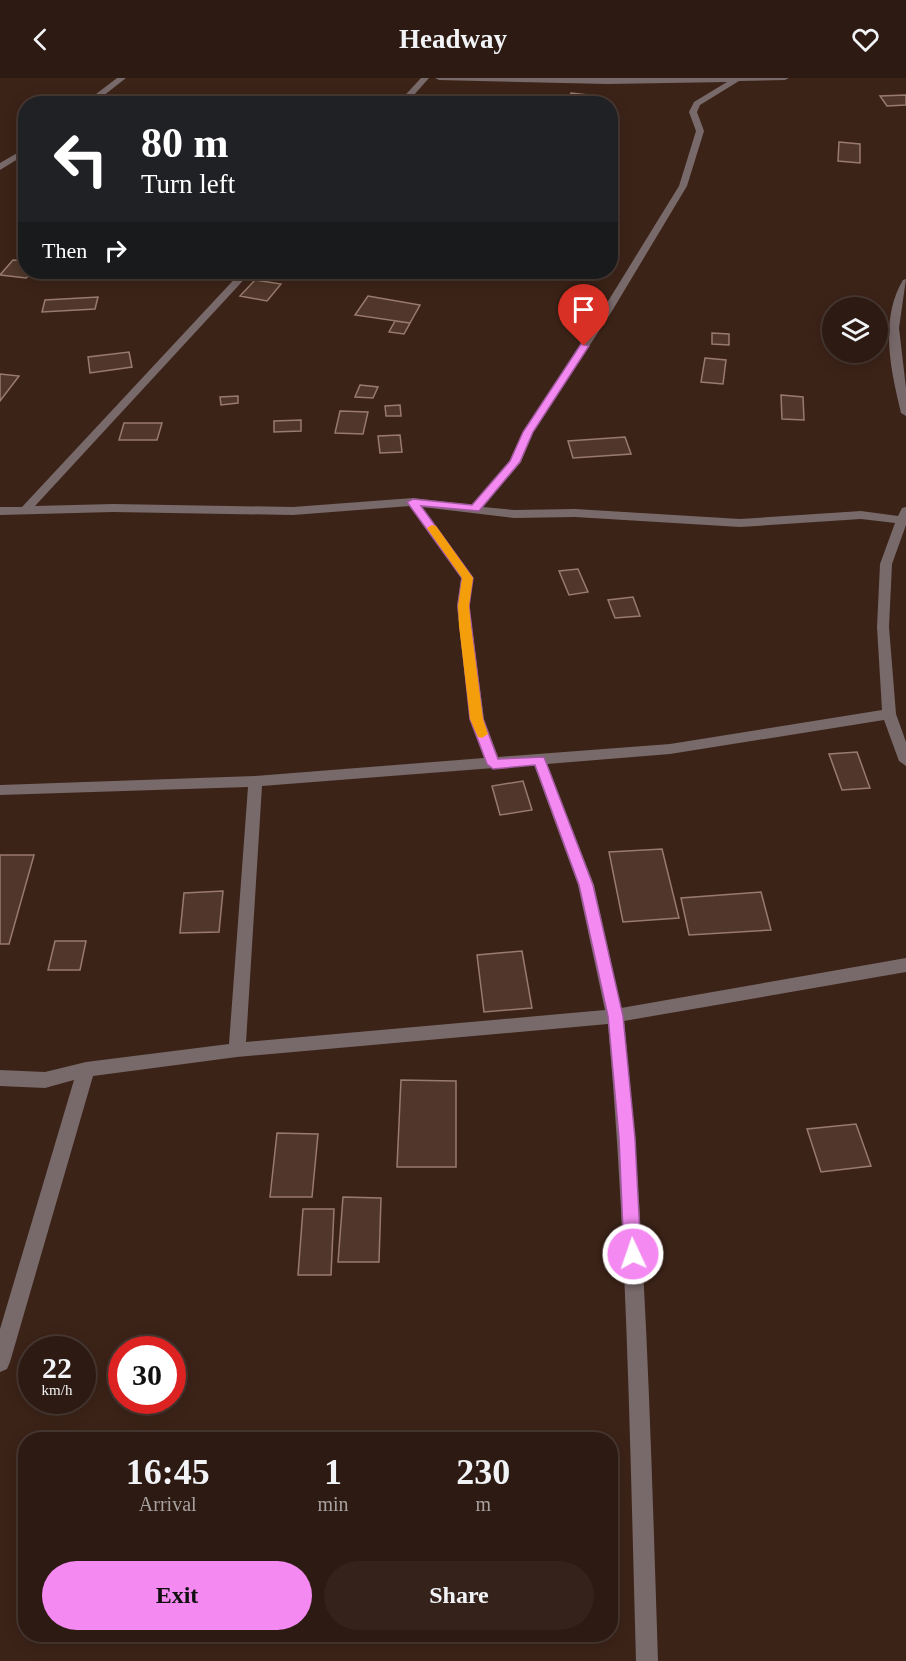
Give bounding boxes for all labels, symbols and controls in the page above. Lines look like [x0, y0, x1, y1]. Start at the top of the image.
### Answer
icon: back [24, 23, 57, 56]
icon: heart [849, 23, 882, 56]
text: Headway [399, 24, 507, 54]
icon: left [42, 120, 120, 198]
text: 80 m [141, 120, 229, 166]
text: Turn left [141, 169, 235, 199]
icon: right [99, 234, 132, 267]
text: Then [42, 238, 87, 263]
pin [558, 284, 609, 346]
icon: arrive [567, 293, 600, 326]
map controls [822, 297, 888, 363]
button: layers [822, 297, 888, 363]
position arrow [601, 1222, 665, 1286]
speed limit sign: 30 [108, 1336, 186, 1414]
text: 22 [42, 1351, 72, 1384]
text: km/h [42, 1382, 72, 1398]
text: 16:45 [126, 1452, 210, 1492]
text: 1 [324, 1452, 342, 1492]
text: 230 [456, 1452, 510, 1492]
text: Arrival [139, 1493, 197, 1515]
text: min [317, 1493, 349, 1515]
text: m [476, 1493, 491, 1515]
button: Exit [42, 1561, 312, 1630]
button: Share [324, 1561, 594, 1630]

